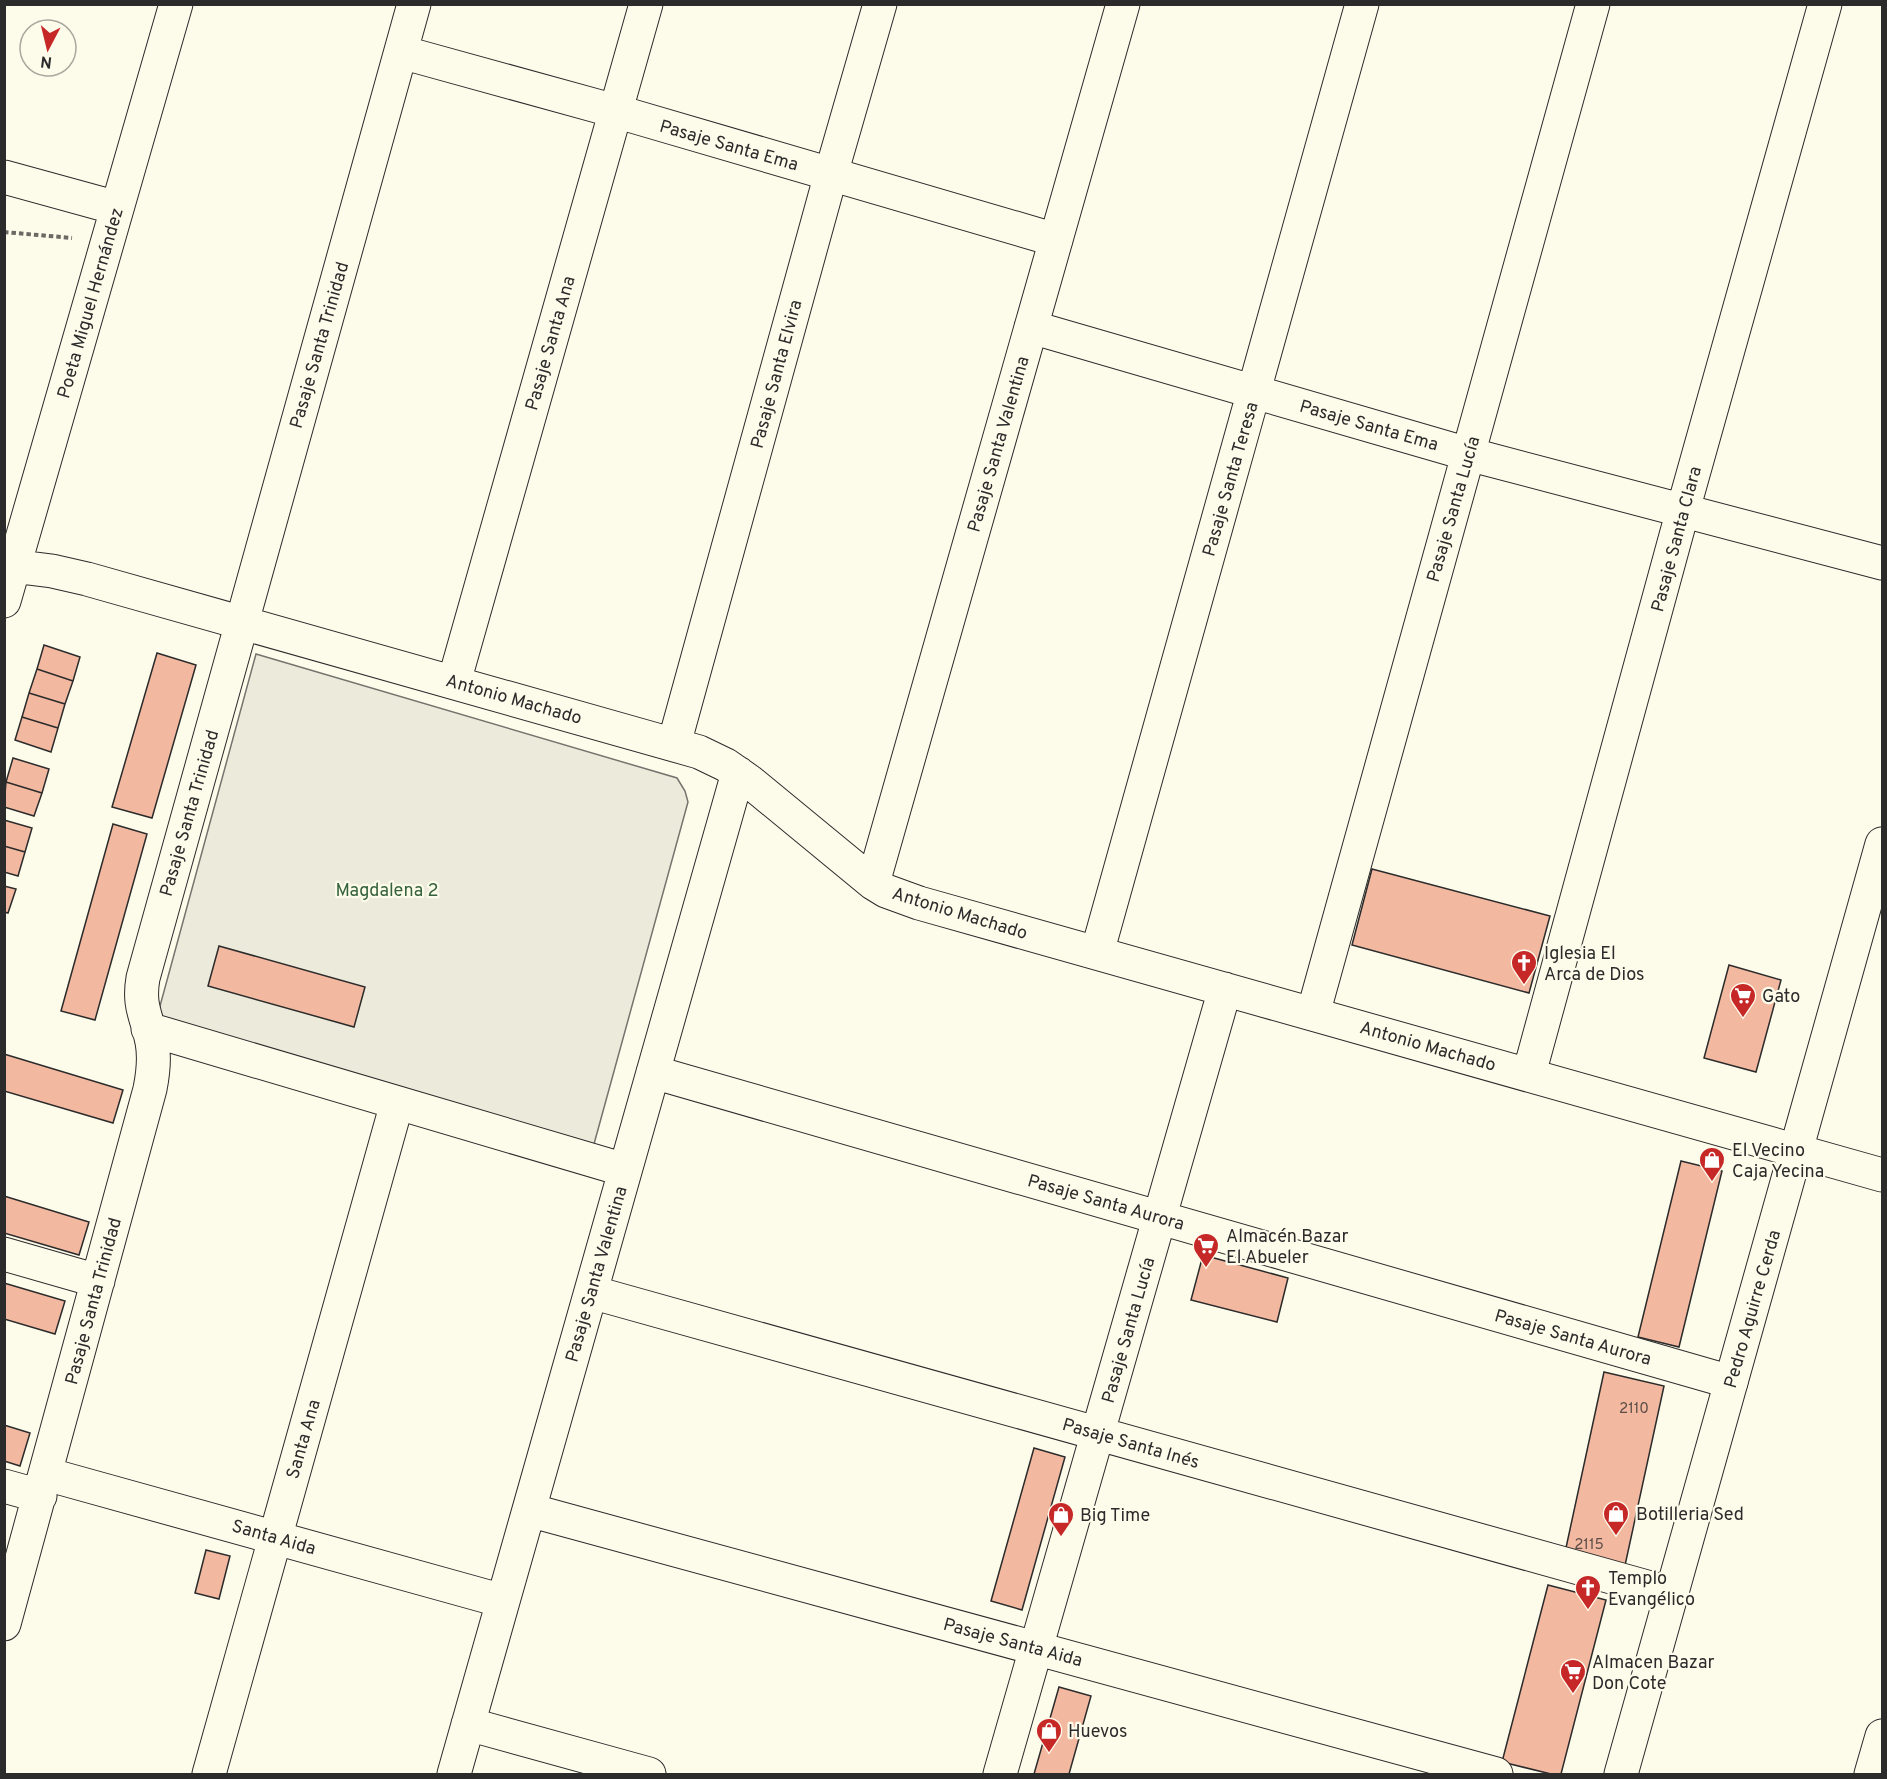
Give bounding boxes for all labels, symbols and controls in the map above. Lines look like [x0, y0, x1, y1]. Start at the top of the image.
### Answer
north arrow [18, 18, 78, 78]
text: N [39, 50, 53, 72]
street label: Pasaje Santa Ema [657, 116, 801, 177]
street label: Poeta Miguel Hernández [53, 205, 130, 402]
street label: Pasaje Santa Trinidad [286, 259, 355, 431]
street label: Pasaje Santa Ana [521, 273, 582, 413]
street label: Pasaje Santa Elvira [747, 297, 808, 451]
street label: Pasaje Santa Valentina [963, 354, 1036, 535]
street label: Pasaje Santa Ema [1297, 396, 1441, 457]
street label: Pasaje Santa Teresa [1198, 399, 1265, 559]
street label: Pasaje Santa Lucía [1423, 434, 1486, 585]
street label: Pasaje Santa Clara [1647, 464, 1708, 615]
street label: Antonio Machado [443, 670, 584, 731]
street label: Pasaje Santa Trinidad [156, 727, 225, 899]
park label: Magdalena 2 [336, 880, 438, 903]
street label: Antonio Machado [889, 883, 1030, 946]
place label: Iglesia El Arca de Dios [1544, 943, 1644, 987]
church icon: Iglesia El Arca de Dios [1509, 948, 1539, 986]
supermarket icon: Gato [1728, 981, 1758, 1019]
place label: Gato [1762, 986, 1800, 1009]
street label: Antonio Machado [1357, 1017, 1498, 1078]
place label: El Vecino Caja Yecina [1732, 1140, 1824, 1184]
shop icon: El Vecino Caja Yecina [1697, 1145, 1727, 1183]
street label: Pasaje Santa Aurora [1024, 1170, 1187, 1237]
street label: Pasaje Santa Valentina [561, 1184, 634, 1365]
street label: Pasaje Santa Trinidad [61, 1215, 128, 1388]
place label: Almacén Bazar El Abueler [1226, 1226, 1348, 1270]
street label: Pedro Aguirre Cerda [1720, 1228, 1787, 1391]
supermarket icon: Almacén Bazar El Abueler [1191, 1231, 1221, 1269]
street label: Pasaje Santa Lucía [1098, 1255, 1161, 1406]
street label: Pasaje Santa Aurora [1491, 1305, 1654, 1372]
street label: Santa Ana [282, 1397, 327, 1482]
house number: 2110 [1619, 1400, 1649, 1419]
street label: Pasaje Santa Inés [1059, 1414, 1202, 1475]
shop icon: Botilleria Sed [1601, 1499, 1631, 1537]
shop icon: Big Time [1046, 1500, 1076, 1538]
place label: Botilleria Sed [1636, 1504, 1744, 1527]
place label: Big Time [1080, 1505, 1150, 1528]
street label: Santa Aida [229, 1515, 318, 1561]
house number: 2115 [1574, 1536, 1604, 1555]
place label: Templo Evangélico [1608, 1568, 1695, 1612]
church icon: Templo Evangélico [1573, 1573, 1603, 1611]
street label: Pasaje Santa Aida [940, 1614, 1085, 1673]
place label: Almacen Bazar Don Cote [1592, 1652, 1715, 1696]
supermarket icon: Almacen Bazar Don Cote [1558, 1657, 1588, 1695]
shop icon: Huevos [1034, 1716, 1064, 1754]
place label: Huevos [1068, 1721, 1127, 1744]

